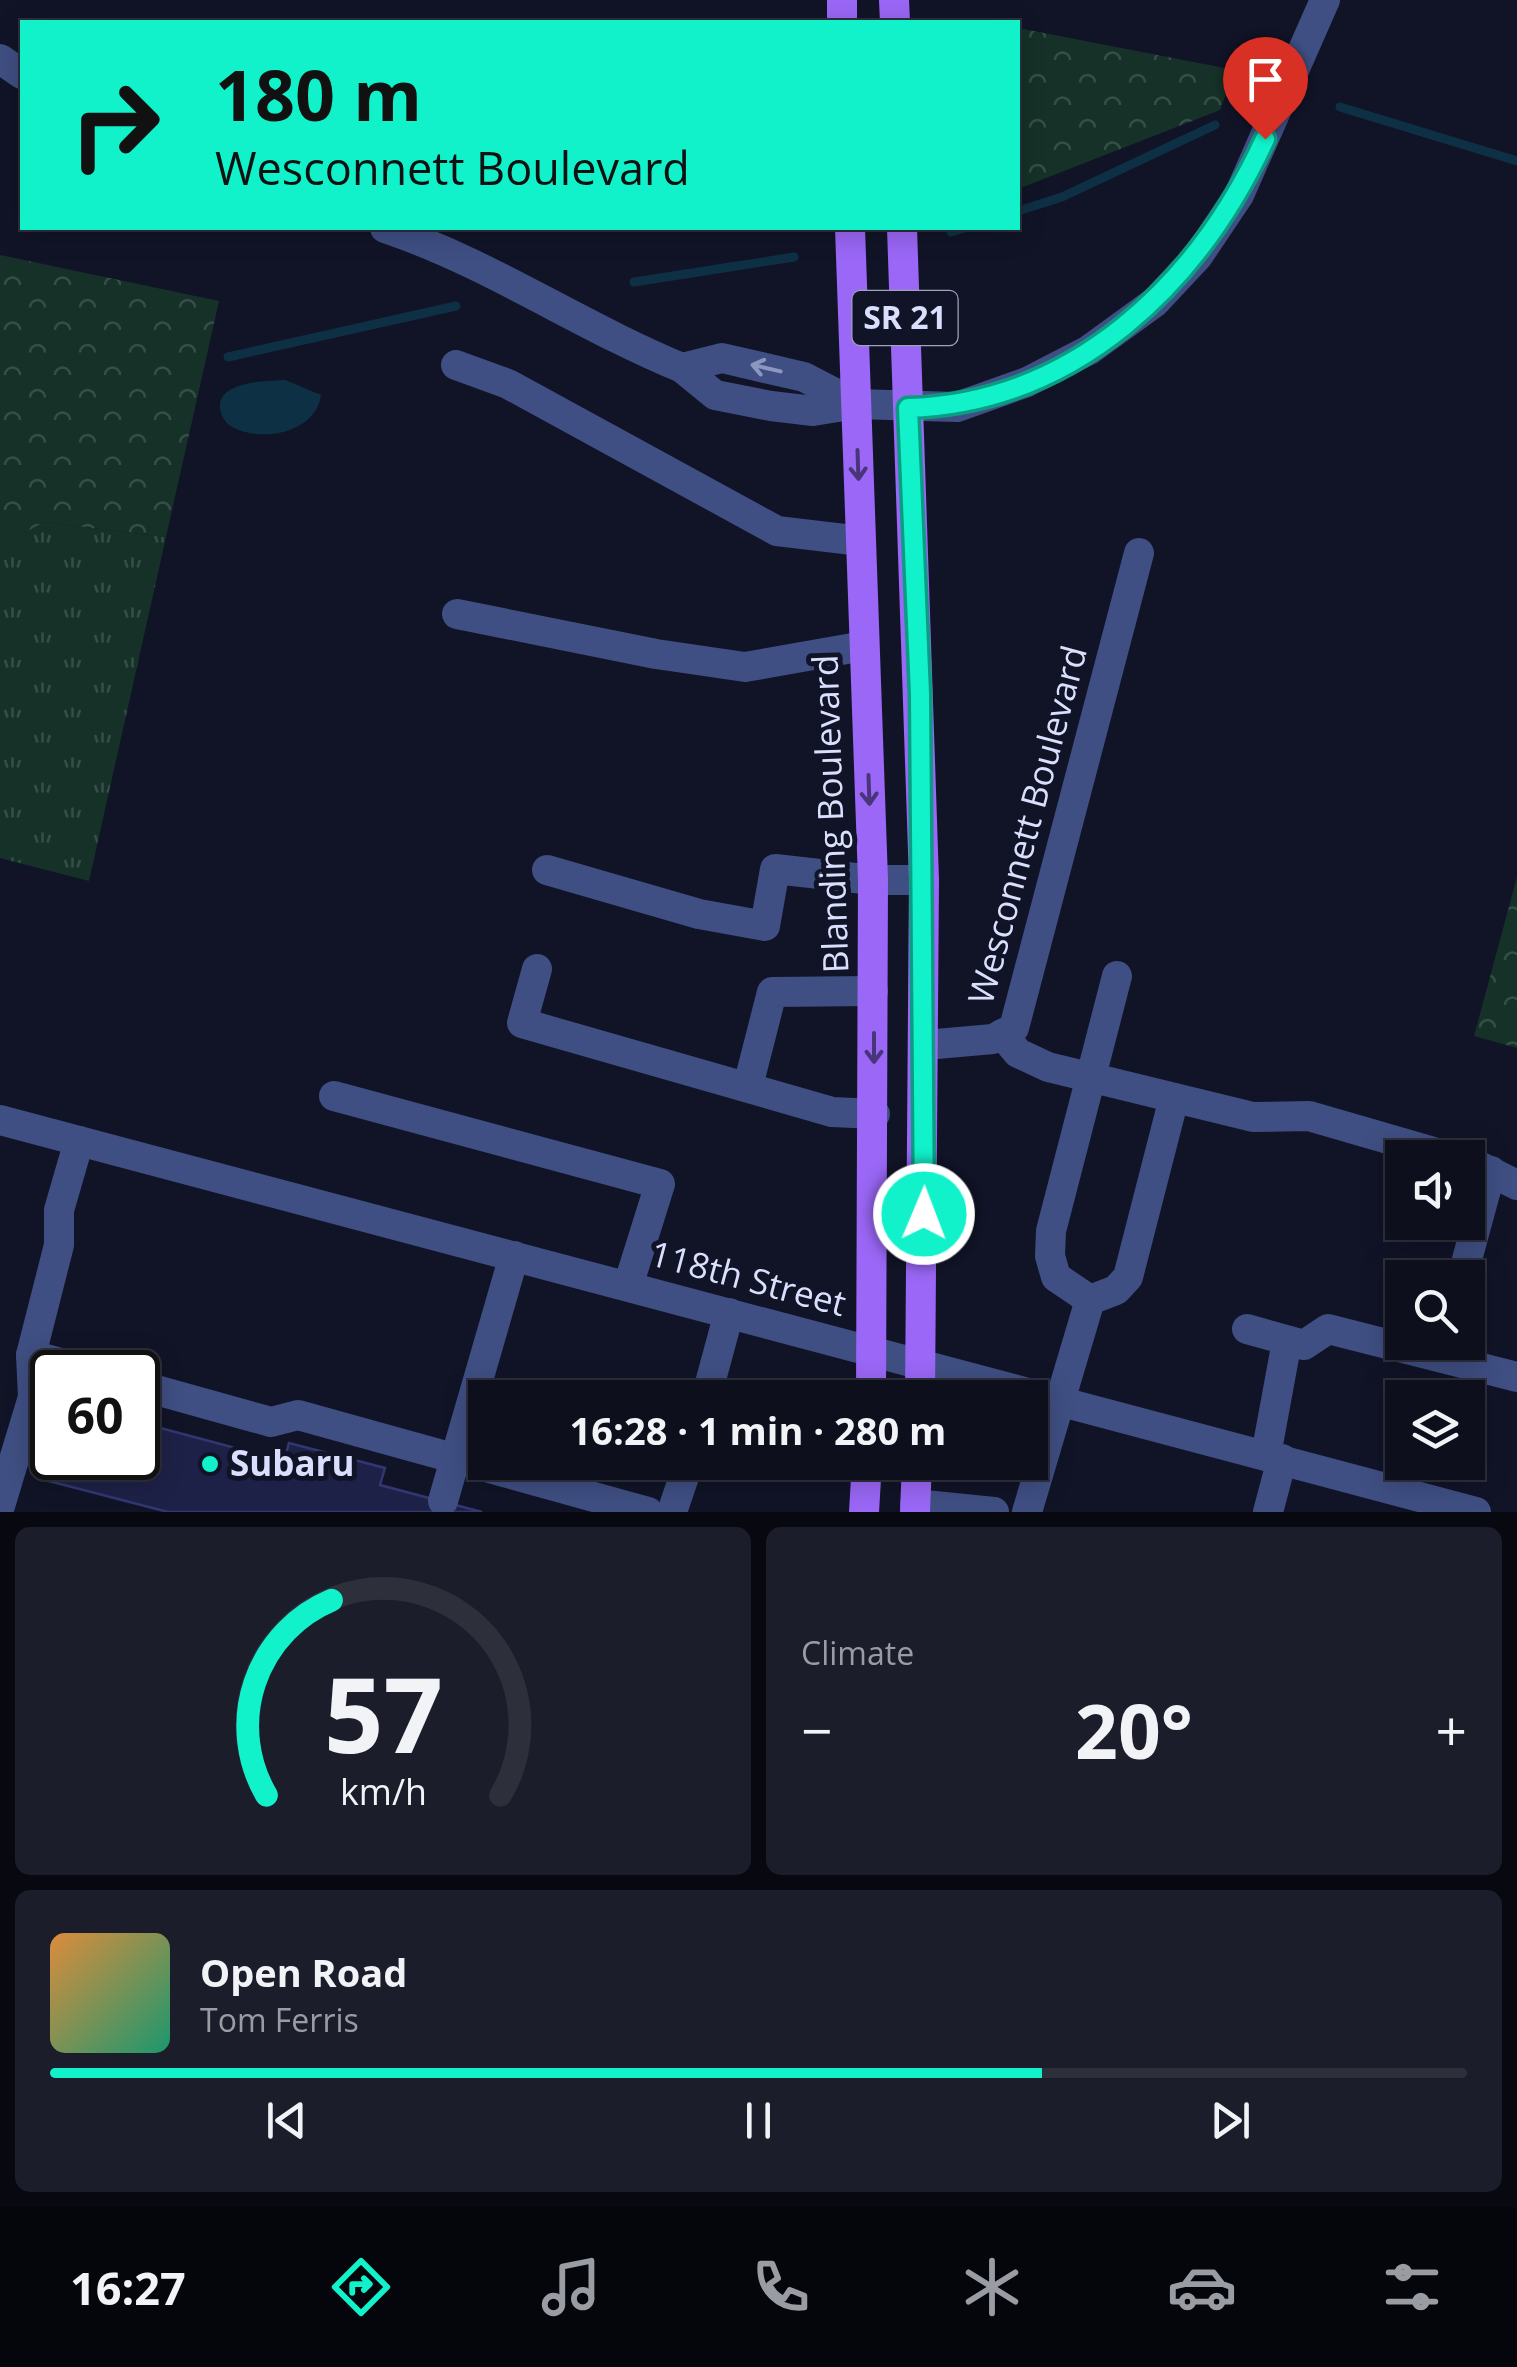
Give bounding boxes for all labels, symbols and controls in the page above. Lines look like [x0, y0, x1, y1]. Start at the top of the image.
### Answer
pin [1223, 37, 1308, 140]
text: 180 m [215, 46, 422, 142]
icon: arrive [1238, 52, 1293, 107]
icon: right [50, 60, 180, 190]
text: Wesconnett Boulevard [215, 137, 690, 198]
road number: SR 21 [852, 291, 958, 345]
one-way arrow [751, 358, 783, 376]
one-way arrow [849, 448, 868, 480]
street label: Wesconnett Boulevard [956, 640, 1097, 1009]
street label: Blanding Boulevard [800, 654, 859, 974]
one-way arrow [860, 773, 879, 805]
one-way arrow [864, 1030, 884, 1063]
map controls [1385, 1140, 1485, 1480]
button: sound [1385, 1140, 1485, 1240]
position arrow [872, 1162, 976, 1266]
street label: 118th Street [645, 1229, 851, 1326]
button: search [1385, 1260, 1485, 1360]
speed limit sign: 60 [30, 1350, 160, 1480]
button: layers [1385, 1380, 1485, 1480]
text: 16:28 · 1 min · 280 m [570, 1404, 946, 1456]
place label: Subaru [230, 1439, 354, 1486]
marker: Subaru [199, 1453, 221, 1475]
text: Climate [801, 1631, 914, 1674]
text: 57 [324, 1642, 442, 1783]
text: 20° [1075, 1679, 1193, 1781]
text: − [801, 1692, 832, 1767]
text: + [1436, 1692, 1467, 1767]
text: km/h [340, 1767, 426, 1815]
text: Open Road [200, 1946, 407, 1998]
text: Tom Ferris [200, 1998, 359, 2041]
icon: previous [259, 2093, 314, 2148]
icon: pause [731, 2093, 786, 2148]
icon: next [1203, 2093, 1258, 2148]
icon: directions [326, 2252, 396, 2322]
icon: music [536, 2252, 606, 2322]
icon: phone [746, 2252, 816, 2322]
icon: climate [957, 2252, 1027, 2322]
icon: car [1167, 2252, 1237, 2322]
icon: filters [1377, 2252, 1447, 2322]
text: 16:27 [70, 2257, 186, 2318]

